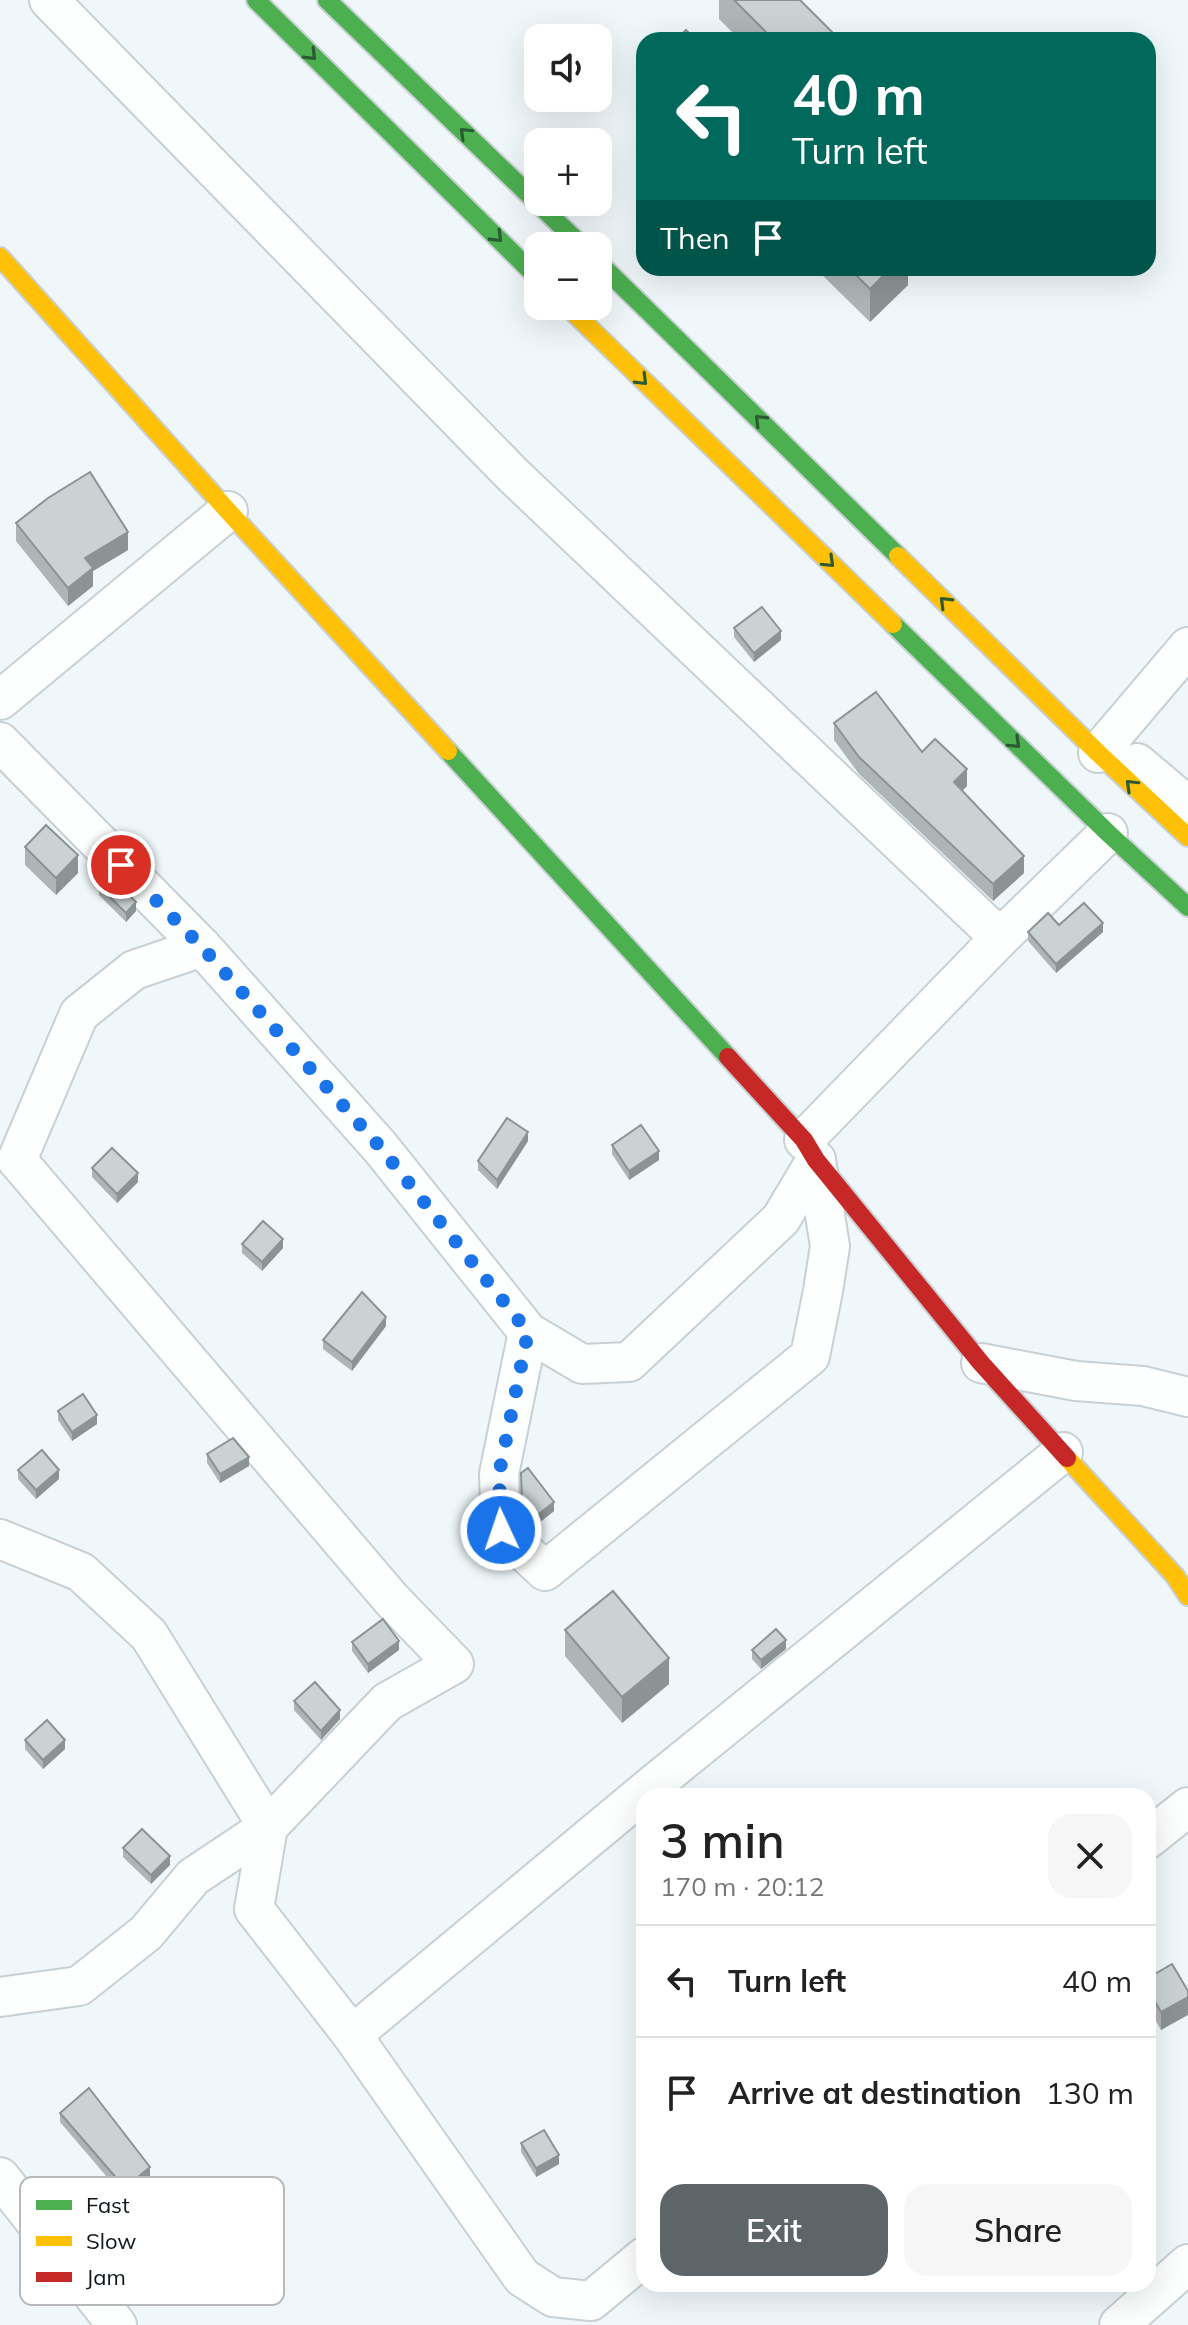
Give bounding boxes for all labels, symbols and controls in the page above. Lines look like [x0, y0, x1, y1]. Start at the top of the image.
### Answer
map controls [524, 24, 612, 320]
button: sound [524, 24, 612, 112]
one-way arrow [302, 45, 316, 60]
text: 40 m [792, 59, 925, 129]
icon: left [660, 64, 764, 168]
button: + [524, 128, 612, 216]
text: Turn left [792, 128, 928, 173]
one-way arrow [460, 129, 475, 143]
icon: arrive [746, 216, 790, 260]
text: Then [660, 219, 730, 257]
one-way arrow [488, 228, 502, 242]
button: − [524, 232, 612, 320]
one-way arrow [633, 371, 647, 386]
one-way arrow [755, 415, 769, 429]
one-way arrow [820, 553, 834, 567]
one-way arrow [940, 597, 954, 612]
one-way arrow [1006, 734, 1020, 748]
one-way arrow [1126, 779, 1140, 794]
pin [87, 831, 155, 899]
icon: arrive [99, 843, 143, 887]
position arrow [459, 1488, 543, 1572]
text: 3 min [660, 1810, 785, 1870]
button: close [1048, 1814, 1132, 1898]
text: 170 m · 20:12 [660, 1870, 824, 1903]
icon: left [660, 1959, 704, 2003]
text: Turn left [728, 1962, 846, 2000]
text: 40 m [1062, 1962, 1132, 2000]
icon: arrive [660, 2071, 704, 2115]
text: Arrive at destination [728, 2074, 1022, 2112]
text: 130 m [1046, 2074, 1134, 2112]
legend [20, 2177, 284, 2305]
button: Exit [660, 2184, 888, 2276]
button: Share [904, 2184, 1132, 2276]
text: Fast [86, 2191, 130, 2219]
text: Slow [86, 2227, 136, 2255]
text: Jam [86, 2263, 126, 2291]

